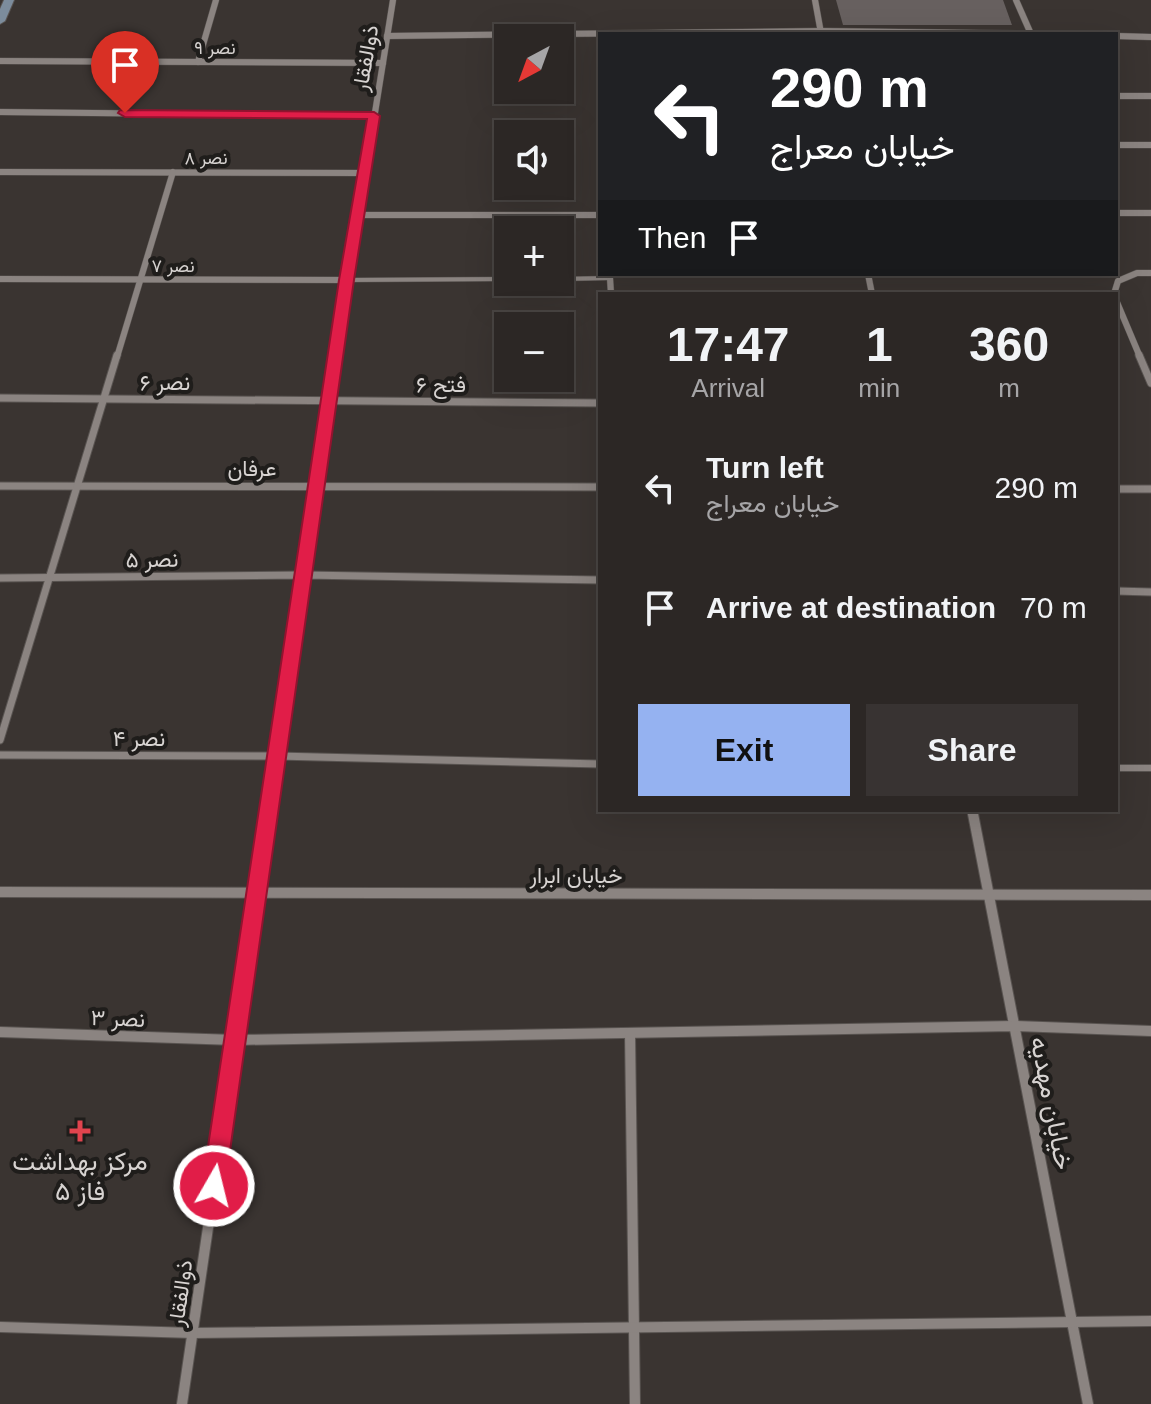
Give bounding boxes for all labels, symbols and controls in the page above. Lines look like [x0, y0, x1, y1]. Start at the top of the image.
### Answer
street label: ذوالفقار [347, 23, 385, 94]
north arrow [494, 24, 574, 104]
map controls [494, 24, 574, 392]
pin [91, 31, 159, 113]
street label: نصر ۹ [194, 38, 236, 59]
icon: arrive [103, 43, 147, 87]
text: 290 m [770, 56, 929, 119]
icon: left [638, 64, 742, 168]
button: sound [494, 120, 574, 200]
text: خیابان معراج [770, 126, 955, 167]
street label: نصر ۸ [184, 148, 228, 169]
button: + [494, 216, 574, 296]
icon: arrive [722, 216, 766, 260]
text: Then [638, 221, 706, 254]
street label: نصر ۷ [151, 256, 195, 277]
button: − [494, 312, 574, 392]
text: 17:47 [667, 318, 790, 371]
text: 1 [866, 318, 893, 371]
text: 360 [969, 318, 1049, 371]
street label: نصر ۶ [140, 370, 190, 396]
street label: فتح ۶ [416, 372, 466, 399]
text: Arrival [691, 373, 765, 403]
text: min [858, 373, 900, 403]
text: m [998, 373, 1020, 403]
text: Turn left [706, 451, 824, 484]
street label: عرفان [227, 456, 277, 482]
icon: left [638, 466, 682, 510]
text: 290 m [995, 471, 1078, 504]
text: خیابان معراج [706, 488, 839, 518]
street label: نصر ۵ [125, 547, 179, 573]
icon: arrive [638, 586, 682, 630]
text: Arrive at destination [706, 591, 996, 624]
text: 70 m [1020, 591, 1087, 624]
button: Exit [638, 704, 850, 796]
button: Share [866, 704, 1078, 796]
street label: نصر ۴ [113, 726, 165, 752]
street label: خیابان ابرار [529, 863, 622, 889]
street label: نصر ۳ [90, 1005, 146, 1033]
street label: خیابان مهدیه [1023, 1034, 1080, 1172]
marker: مرکز بهداشت فاز ۵ [69, 1120, 91, 1142]
position arrow [172, 1144, 256, 1228]
place label: مرکز بهداشت فاز ۵ [12, 1146, 148, 1207]
street label: ذوالفقار [163, 1258, 199, 1329]

